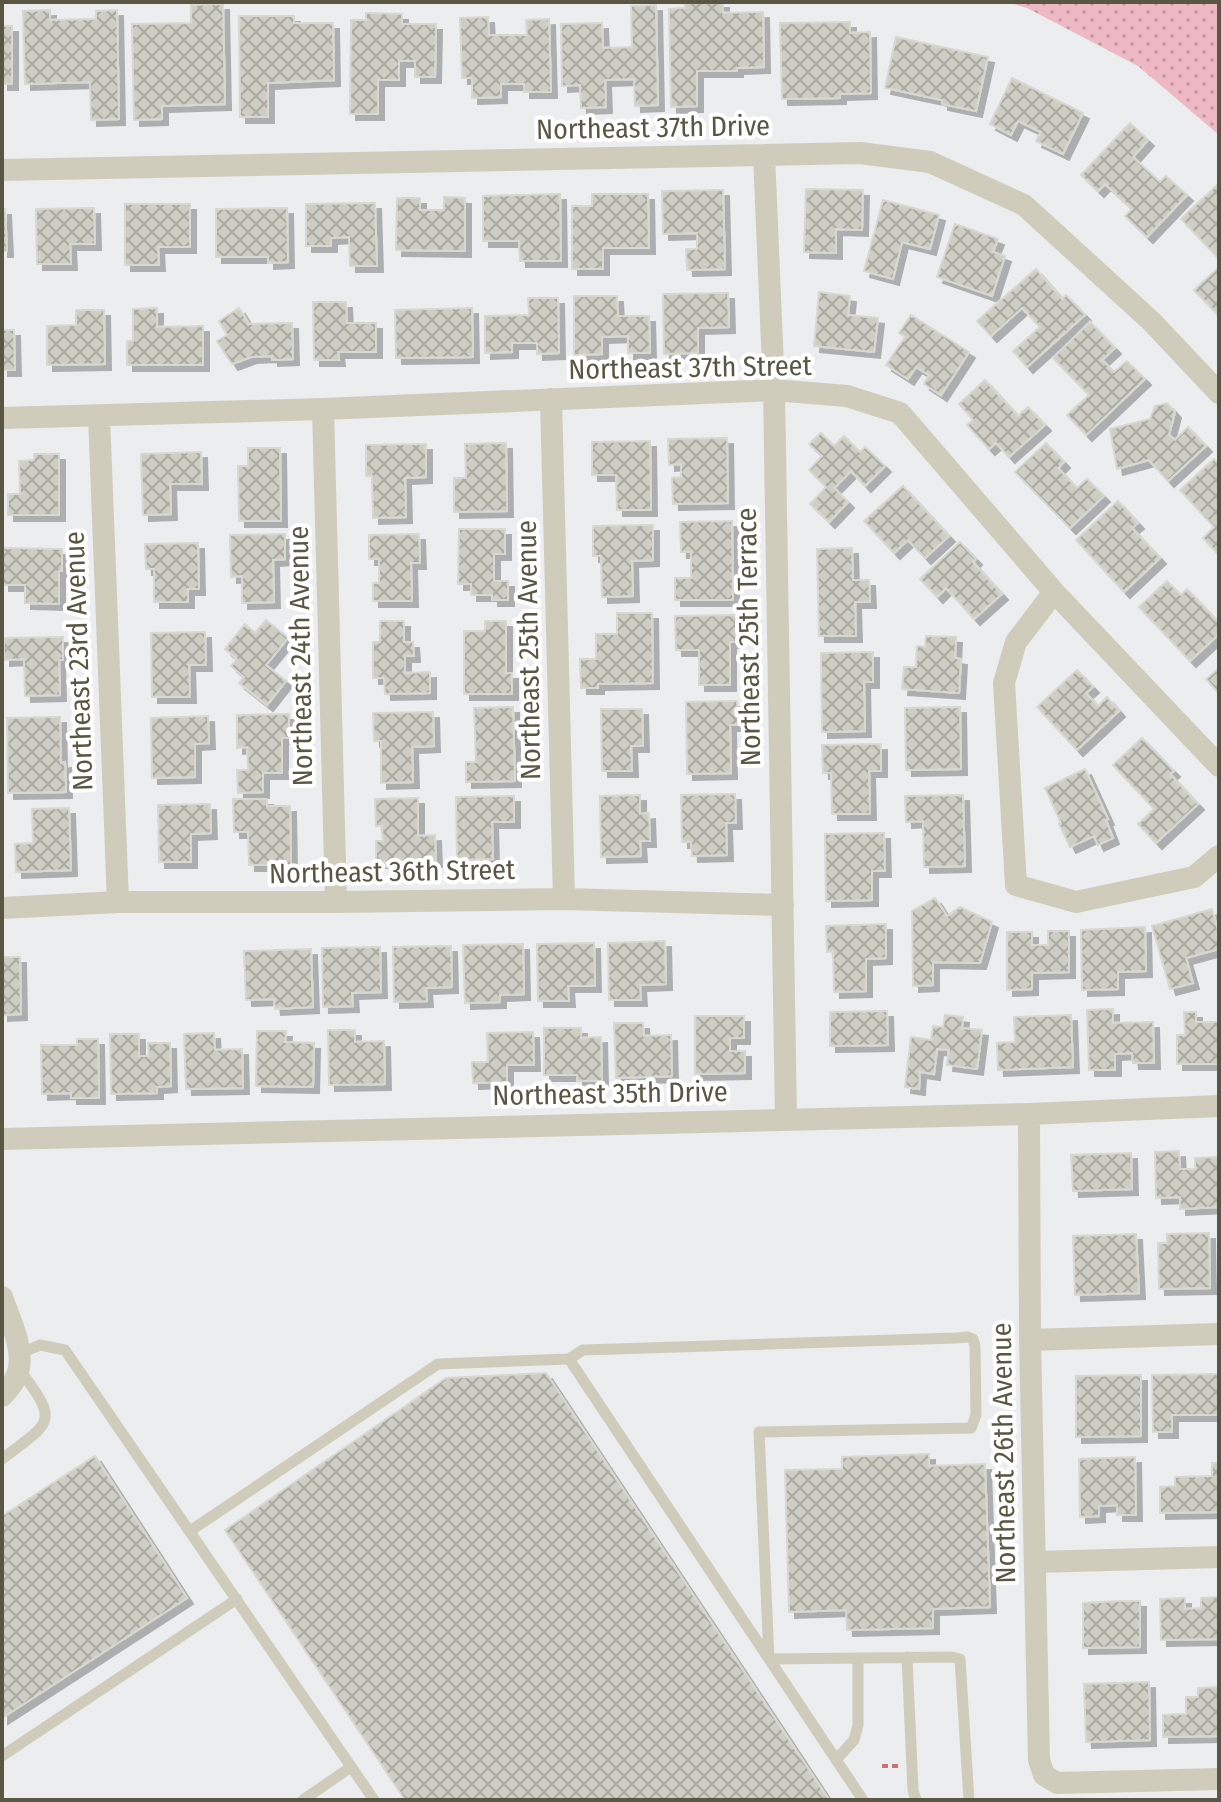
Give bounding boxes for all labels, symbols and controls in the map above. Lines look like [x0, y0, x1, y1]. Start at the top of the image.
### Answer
street label: Northeast 37th Drive [536, 109, 770, 146]
street label: Northeast 37th Street [568, 349, 813, 386]
street label: Northeast 25th Terrace [730, 507, 767, 767]
street label: Northeast 25th Avenue [510, 520, 547, 780]
street label: Northeast 24th Avenue [282, 526, 319, 786]
street label: Northeast 23rd Avenue [57, 531, 100, 791]
street label: Northeast 36th Street [269, 853, 516, 890]
street label: Northeast 35th Drive [492, 1075, 728, 1112]
street label: Northeast 26th Avenue [985, 1322, 1022, 1584]

